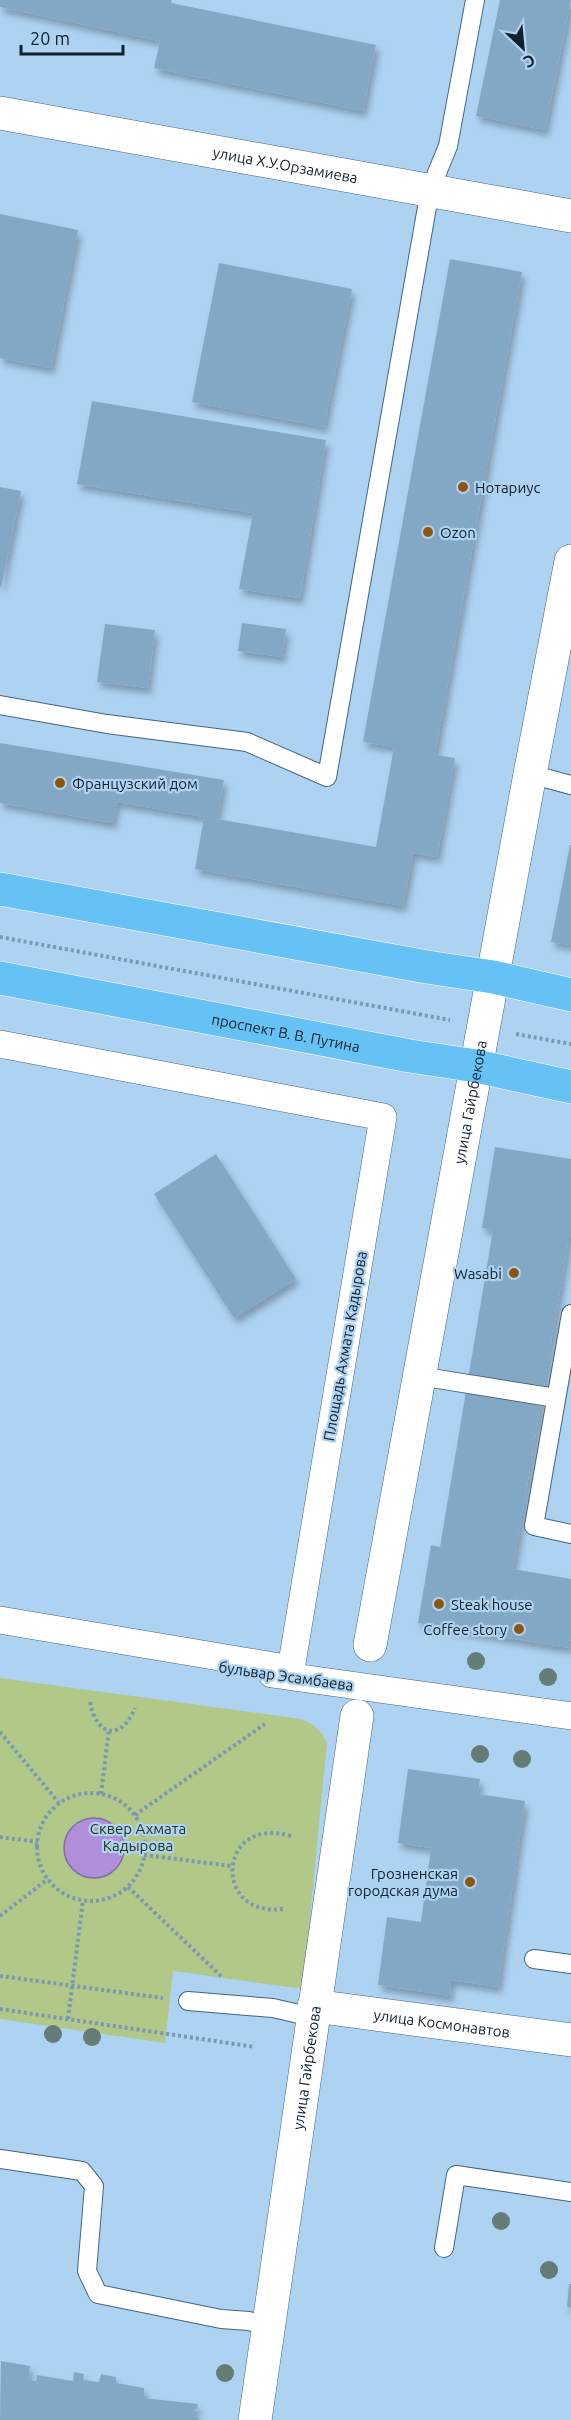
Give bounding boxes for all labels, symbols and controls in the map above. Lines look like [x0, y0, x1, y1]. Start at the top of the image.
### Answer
scale bar [21, 18, 123, 56]
north arrow [493, 18, 553, 78]
text: 20 m [30, 28, 70, 48]
text: С [521, 51, 538, 72]
street label: улица Х.У.Орзамиева [212, 143, 359, 186]
place label: Нотариус [475, 479, 540, 496]
marker: Нотариус [456, 480, 470, 494]
place label: Ozon [440, 524, 476, 541]
marker: Ozon [421, 525, 435, 539]
place label: Французский дом [72, 775, 198, 792]
marker: Французский дом [53, 776, 67, 790]
street label: проспект В. В. Путина [210, 1010, 362, 1055]
street label: улица Гайрбекова [450, 1039, 489, 1165]
street label: Площадь Ахмата Кадырова [320, 1250, 370, 1442]
place label: Wasabi [454, 1265, 502, 1282]
marker: Wasabi [507, 1266, 521, 1280]
place label: Steak house [451, 1596, 532, 1613]
marker: Steak house [432, 1597, 446, 1611]
place label: Coffee story [423, 1621, 507, 1638]
marker: Coffee story [512, 1622, 526, 1636]
street label: бульвар Эсамбаева [217, 1658, 355, 1694]
park label: Сквер Ахмата Кадырова [90, 1820, 186, 1854]
place label: Грозненская городская дума [348, 1865, 458, 1899]
marker: Грозненская городская дума [463, 1875, 477, 1889]
street label: улица Гайрбекова [289, 2004, 323, 2131]
street label: улица Космонавтов [373, 2005, 511, 2040]

